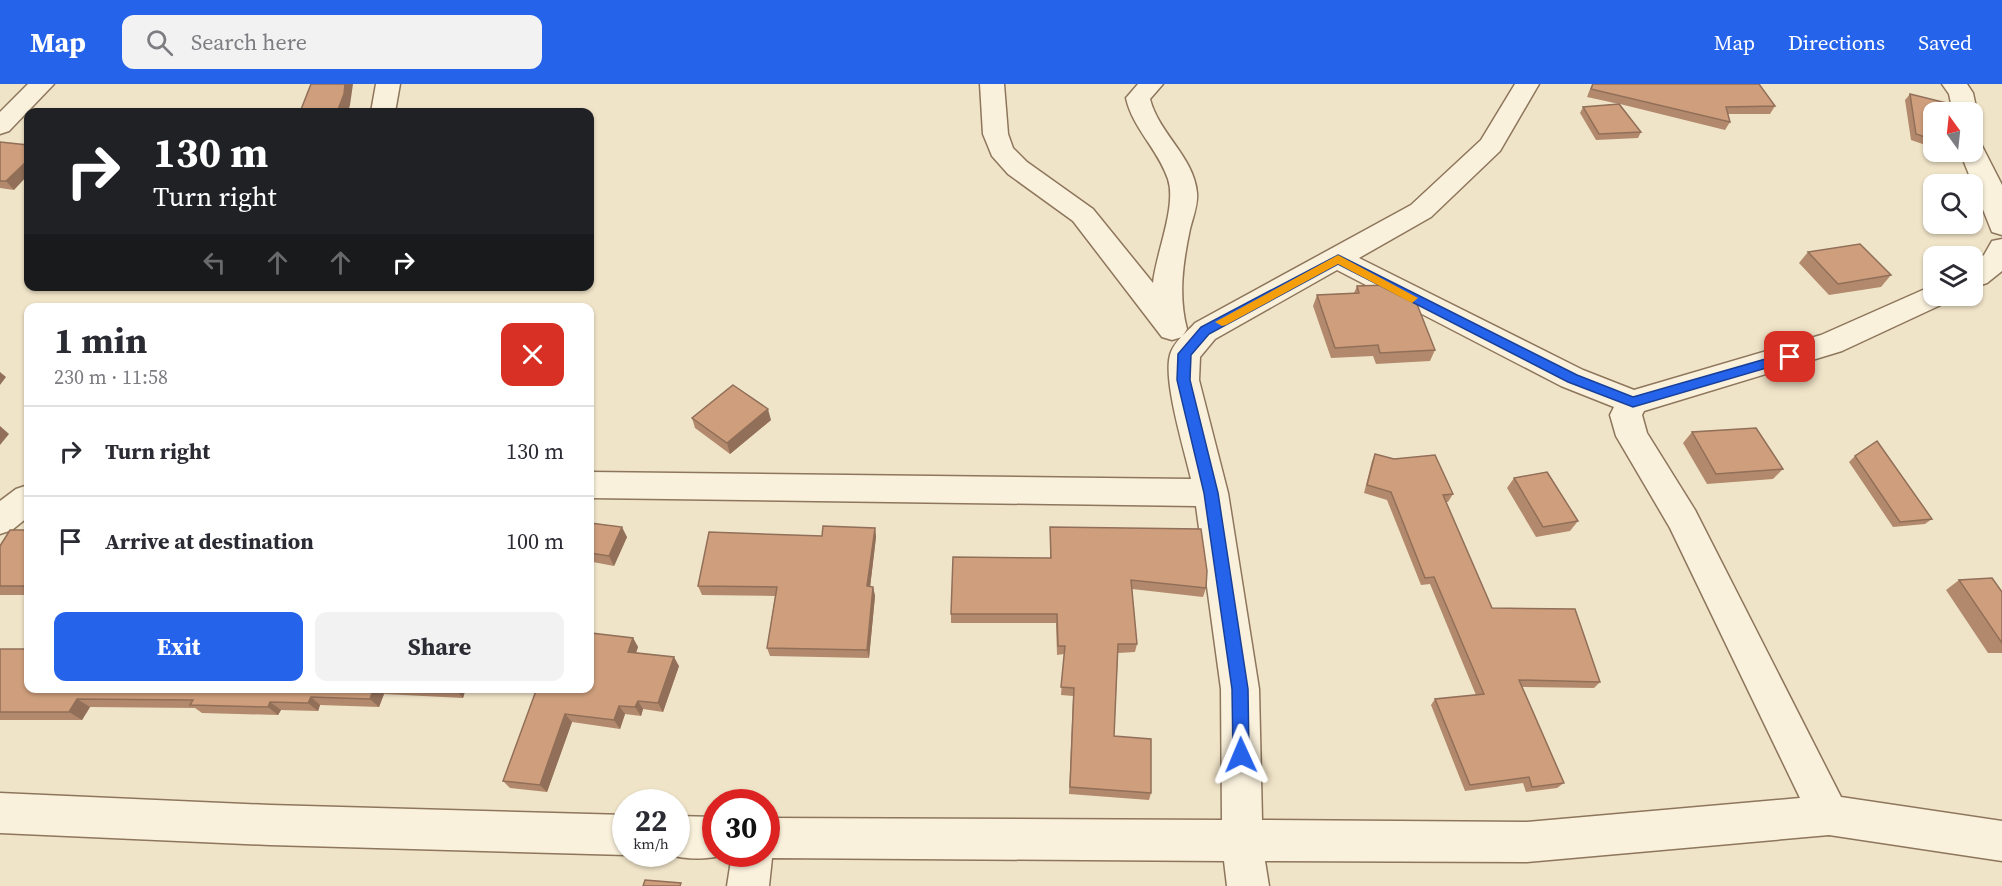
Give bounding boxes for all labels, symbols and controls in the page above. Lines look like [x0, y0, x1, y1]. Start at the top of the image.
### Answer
search box [122, 15, 542, 69]
text: Map [30, 23, 86, 61]
icon: search [143, 26, 176, 59]
text: Search here [191, 27, 307, 57]
text: Map [1714, 28, 1755, 57]
text: Directions [1788, 28, 1885, 57]
text: Saved [1918, 28, 1972, 57]
north arrow [1923, 102, 1983, 162]
map controls [1923, 102, 1983, 306]
text: 130 m [153, 123, 268, 181]
icon: right [54, 132, 132, 210]
button: search [1923, 174, 1983, 234]
text: Turn right [153, 178, 277, 215]
icon: left [198, 246, 231, 279]
icon: ahead [261, 246, 294, 279]
icon: ahead [324, 246, 357, 279]
icon: right [387, 246, 420, 279]
button: layers [1923, 246, 1983, 306]
text: 1 min [54, 316, 147, 365]
button: close [501, 323, 564, 386]
pin [1764, 331, 1815, 382]
icon: arrive [1773, 340, 1806, 373]
text: 230 m · 11:58 [54, 363, 168, 391]
icon: right [54, 435, 87, 468]
text: Turn right [105, 436, 210, 466]
text: 130 m [506, 436, 564, 466]
icon: arrive [54, 525, 87, 558]
text: Arrive at destination [105, 526, 314, 556]
text: 100 m [506, 526, 564, 556]
button: Exit [54, 612, 303, 681]
button: Share [315, 612, 564, 681]
position arrow [1209, 723, 1273, 787]
speed limit sign: 30 [702, 789, 780, 867]
text: 22 [635, 800, 667, 841]
text: km/h [633, 833, 669, 854]

